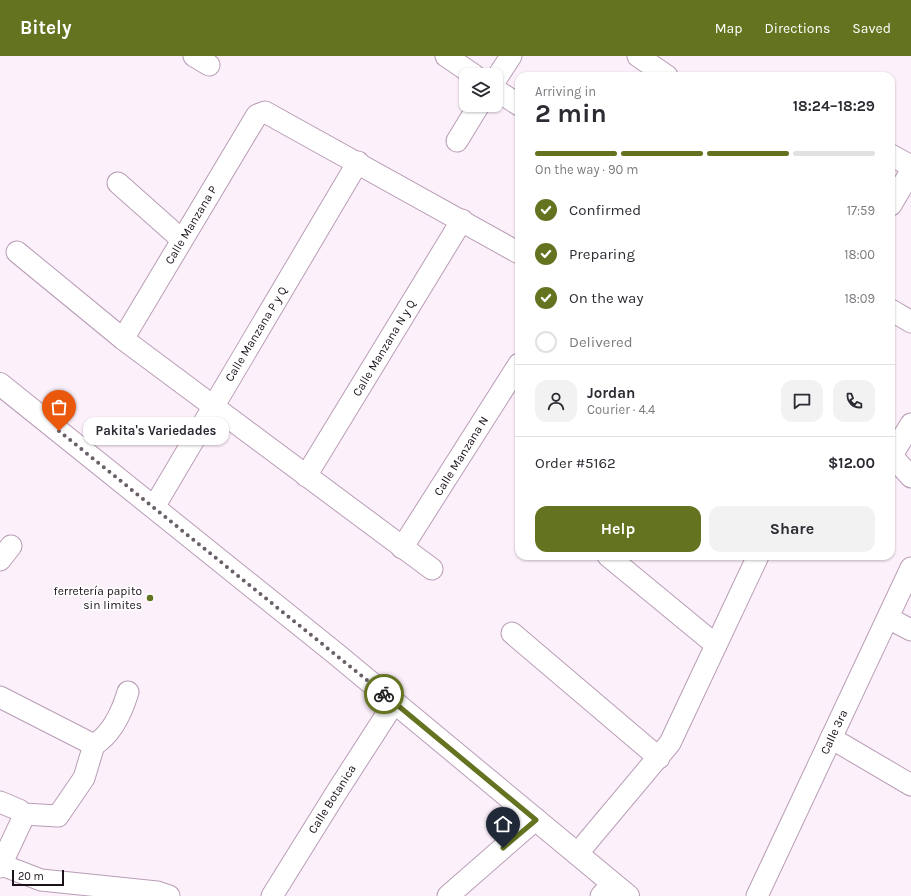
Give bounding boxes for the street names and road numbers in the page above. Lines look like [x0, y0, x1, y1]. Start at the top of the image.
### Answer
street label: Calle Manzana P [162, 183, 220, 267]
street label: Calle Manzana P y Q [222, 284, 290, 384]
street label: Calle Manzana N y Q [350, 297, 418, 399]
street label: Calle Manzana N [431, 414, 491, 498]
street label: Calle 3ra [818, 707, 850, 757]
street label: Calle Botanica [305, 762, 359, 836]

